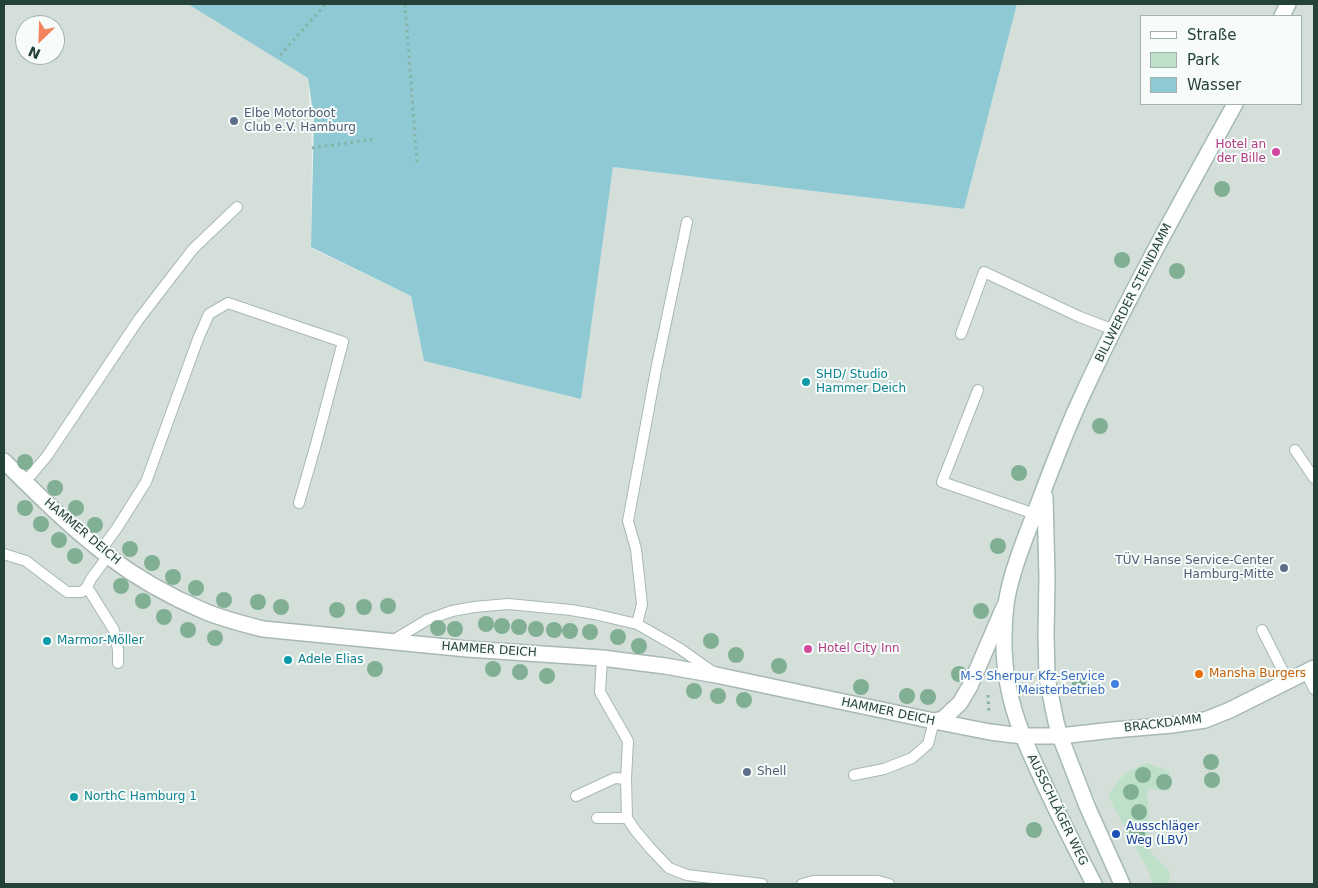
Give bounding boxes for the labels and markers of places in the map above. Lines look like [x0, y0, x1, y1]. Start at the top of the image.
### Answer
place label: Elbe Motorboot Club e.V. Hamburg [244, 107, 356, 135]
marker: Elbe Motorboot Club e.V. Hamburg [228, 115, 240, 127]
place label: Hotel an der Bille [1215, 138, 1266, 166]
marker: Hotel an der Bille [1270, 146, 1282, 158]
place label: SHD/ Studio Hammer Deich [816, 368, 906, 396]
marker: SHD/ Studio Hammer Deich [800, 376, 812, 388]
place label: TÜV Hanse Service-Center Hamburg-Mitte [1115, 554, 1274, 582]
marker: TÜV Hanse Service-Center Hamburg-Mitte [1278, 562, 1290, 574]
place label: Marmor-Möller [57, 634, 144, 648]
marker: Marmor-Möller [41, 635, 53, 647]
place label: Hotel City Inn [818, 642, 900, 656]
marker: Hotel City Inn [802, 643, 814, 655]
place label: Adele Elias [298, 653, 363, 667]
marker: Adele Elias [282, 654, 294, 666]
place label: Mansha Burgers [1209, 667, 1306, 681]
marker: Mansha Burgers [1193, 668, 1205, 680]
place label: M-S Sherpur Kfz-Service Meisterbetrieb [960, 670, 1105, 698]
marker: M-S Sherpur Kfz-Service Meisterbetrieb [1109, 678, 1121, 690]
place label: Shell [757, 765, 786, 779]
marker: Shell [741, 766, 753, 778]
place label: NorthC Hamburg 1 [84, 790, 197, 804]
marker: NorthC Hamburg 1 [68, 791, 80, 803]
place label: Ausschläger Weg (LBV) [1126, 820, 1199, 848]
marker: Ausschläger Weg (LBV) [1110, 828, 1122, 840]

